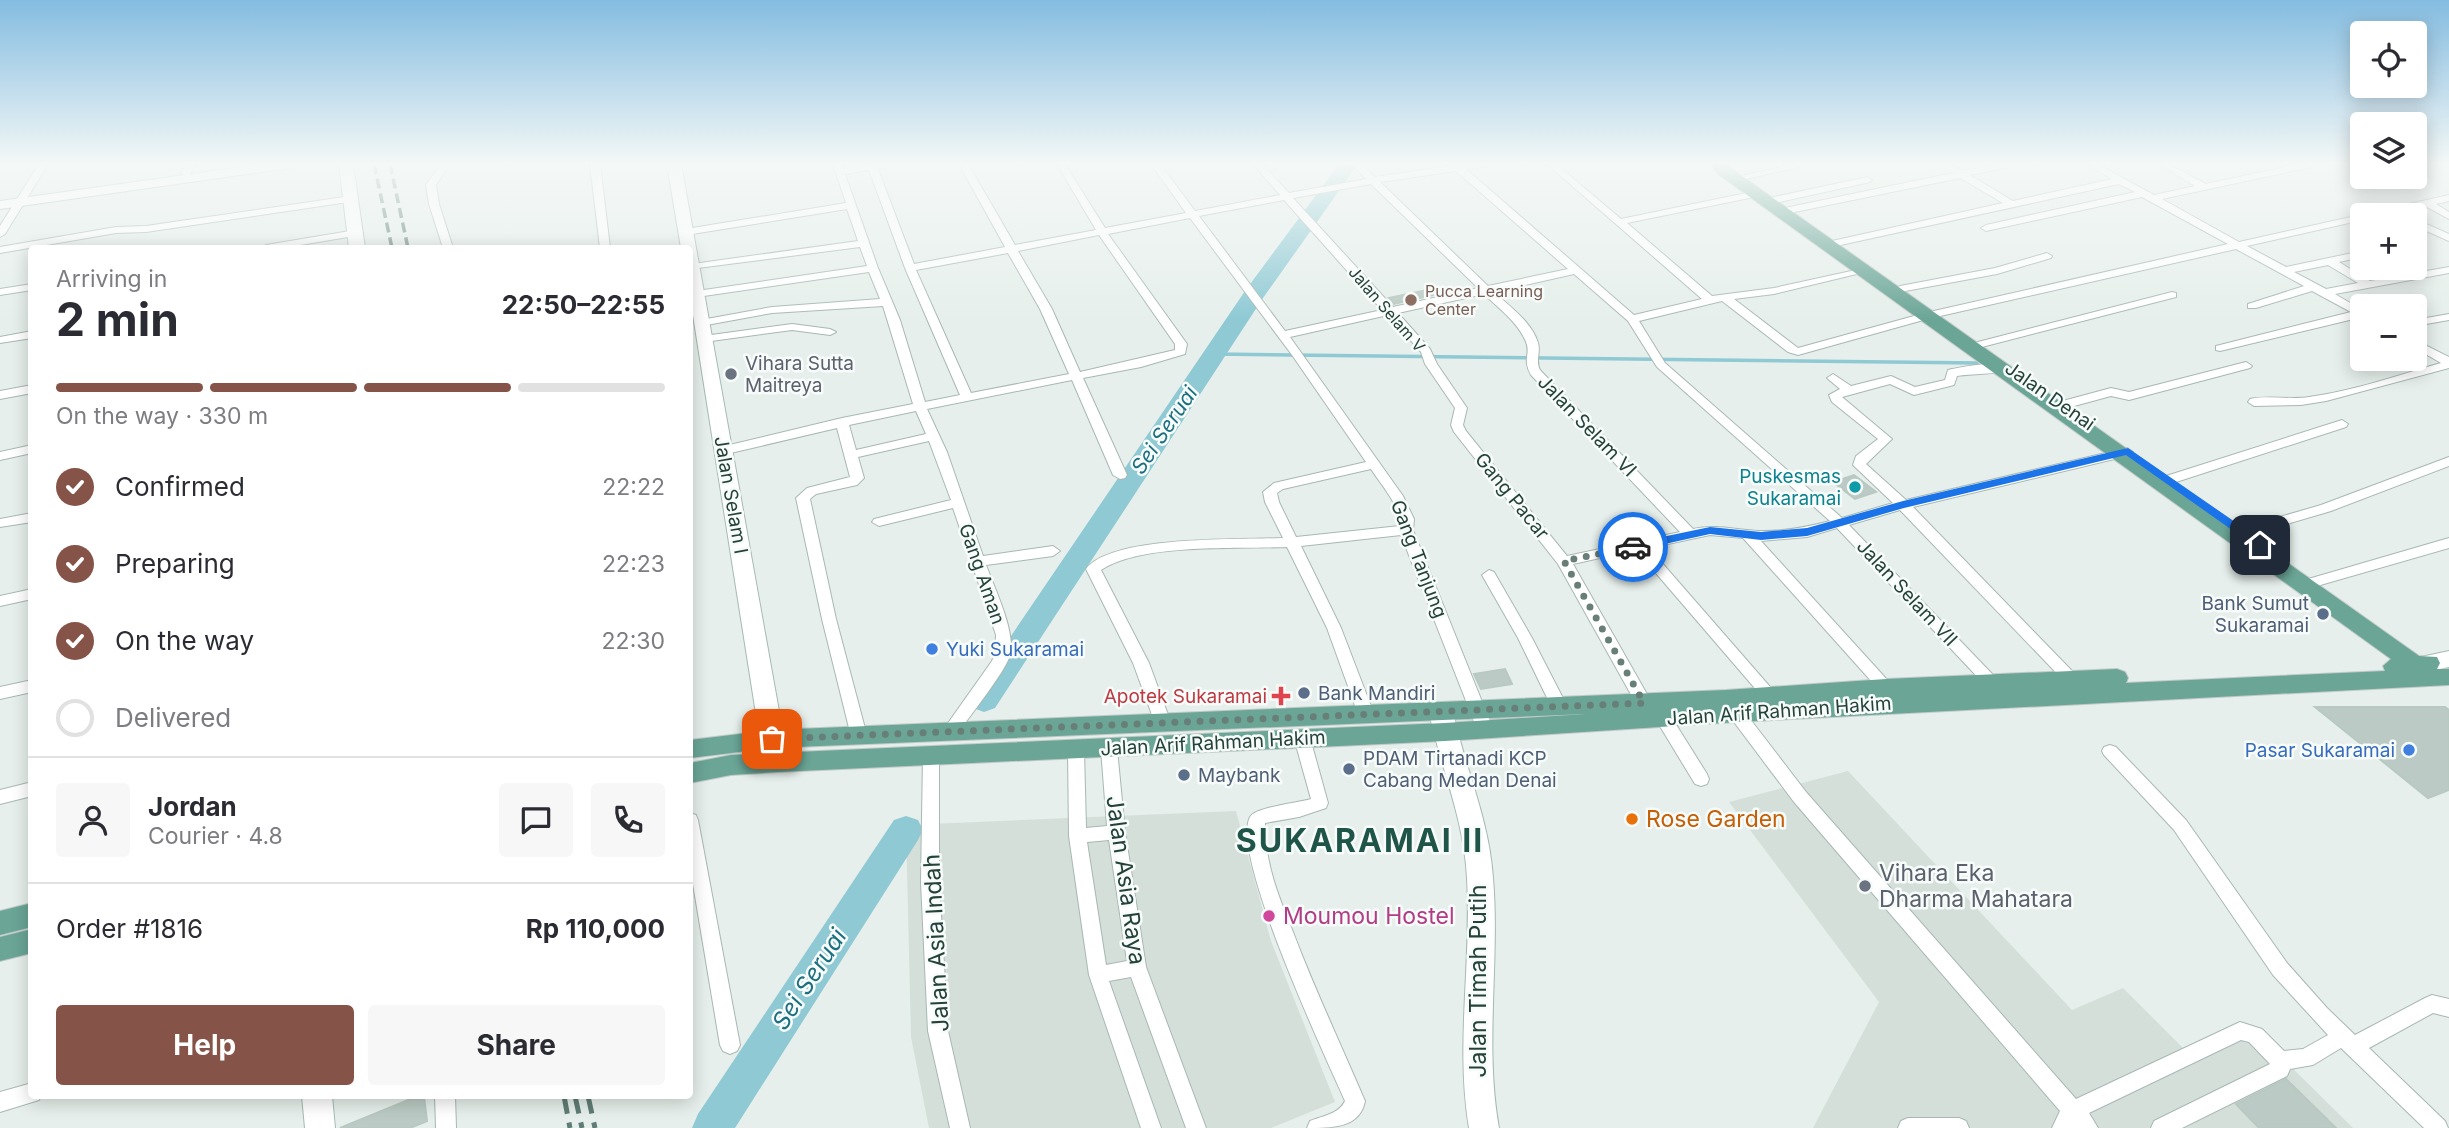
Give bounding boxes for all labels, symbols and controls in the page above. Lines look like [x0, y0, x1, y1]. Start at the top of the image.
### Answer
map controls [2350, 21, 2427, 371]
button: locate [2350, 21, 2427, 98]
button: layers [2350, 112, 2427, 189]
button: + [2350, 203, 2427, 280]
street label: Jalan Selam V [1344, 262, 1430, 356]
text: Arriving in [56, 265, 167, 293]
place label: Pucca Learning Center [1425, 281, 1543, 319]
text: 22:50–22:55 [502, 289, 665, 320]
text: 2 min [56, 291, 179, 347]
marker: Pucca Learning Center [1403, 292, 1419, 308]
button: − [2350, 294, 2427, 371]
place label: Vihara Sutta Maitreya [745, 352, 854, 397]
street label: Jalan Denai [2001, 357, 2099, 435]
marker: Vihara Sutta Maitreya [723, 366, 739, 382]
street label: Jalan Selam VI [1533, 371, 1641, 481]
water label: Sei Seruai [1126, 381, 1203, 479]
text: On the way · 330 m [56, 402, 268, 430]
street label: Jalan Selam I [709, 434, 753, 556]
street label: Gang Pacar [1470, 448, 1554, 544]
place label: Puskesmas Sukaramai [1739, 465, 1841, 510]
icon: check [56, 468, 94, 506]
text: Confirmed [115, 471, 245, 502]
text: 22:22 [602, 473, 665, 501]
marker: Puskesmas Sukaramai [1847, 479, 1863, 495]
street label: Gang Tanjung [1386, 497, 1452, 621]
courier [1598, 512, 1668, 582]
pin [2230, 515, 2290, 575]
street label: Gang Aman [954, 521, 1010, 627]
icon: home [2241, 526, 2279, 564]
icon: car [1614, 528, 1652, 566]
street label: Jalan Selam VII [1852, 535, 1962, 651]
icon: check [56, 545, 94, 583]
text: Preparing [115, 548, 235, 579]
text: 22:23 [602, 550, 665, 578]
place label: Bank Sumut Sukaramai [2201, 592, 2309, 637]
marker: Bank Sumut Sukaramai [2315, 606, 2331, 622]
icon: check [56, 622, 94, 660]
text: On the way [115, 625, 254, 656]
text: 22:30 [602, 627, 665, 655]
place label: Yuki Sukaramai [946, 638, 1084, 661]
marker: Yuki Sukaramai [924, 641, 940, 657]
place label: Bank Mandiri [1318, 682, 1435, 705]
place label: Apotek Sukaramai [1104, 685, 1267, 708]
marker: Bank Mandiri [1296, 685, 1312, 701]
marker: Apotek Sukaramai [1273, 688, 1289, 704]
street label: Jalan Arif Rahman Hakim [1666, 692, 1892, 730]
text: Delivered [115, 702, 231, 733]
pin [742, 709, 802, 769]
icon: bag [753, 720, 791, 758]
street label: Jalan Arif Rahman Hakim [1100, 726, 1326, 760]
place label: Pasar Sukaramai [2245, 739, 2395, 762]
marker: Pasar Sukaramai [2401, 742, 2417, 758]
place label: PDAM Tirtanadi KCP Cabang Medan Denai [1363, 747, 1557, 792]
marker: PDAM Tirtanadi KCP Cabang Medan Denai [1341, 761, 1357, 777]
place label: Maybank [1198, 764, 1281, 787]
marker: Maybank [1176, 767, 1192, 783]
button: person [56, 783, 130, 857]
button: chat [499, 783, 573, 857]
button: phone [591, 783, 665, 857]
text: Jordan [148, 791, 237, 822]
street label: Jalan Asia Raya [1100, 794, 1152, 966]
place label: Rose Garden [1646, 805, 1786, 833]
marker: Rose Garden [1624, 811, 1640, 827]
district label: SUKARAMAI II [1236, 821, 1484, 860]
text: Courier · 4.8 [148, 822, 283, 850]
street label: Jalan Asia Indah [917, 853, 955, 1033]
place label: Vihara Eka Dharma Mahatara [1879, 859, 2073, 913]
marker: Vihara Eka Dharma Mahatara [1857, 878, 1873, 894]
street label: Jalan Timah Putih [1464, 884, 1492, 1078]
place label: Moumou Hostel [1283, 902, 1454, 930]
marker: Moumou Hostel [1261, 908, 1277, 924]
text: Order #1816 [56, 913, 203, 944]
text: Rp 110,000 [526, 913, 665, 944]
water label: Sei Seruai [766, 922, 853, 1035]
button: Help [56, 1005, 354, 1085]
button: Share [368, 1005, 665, 1085]

